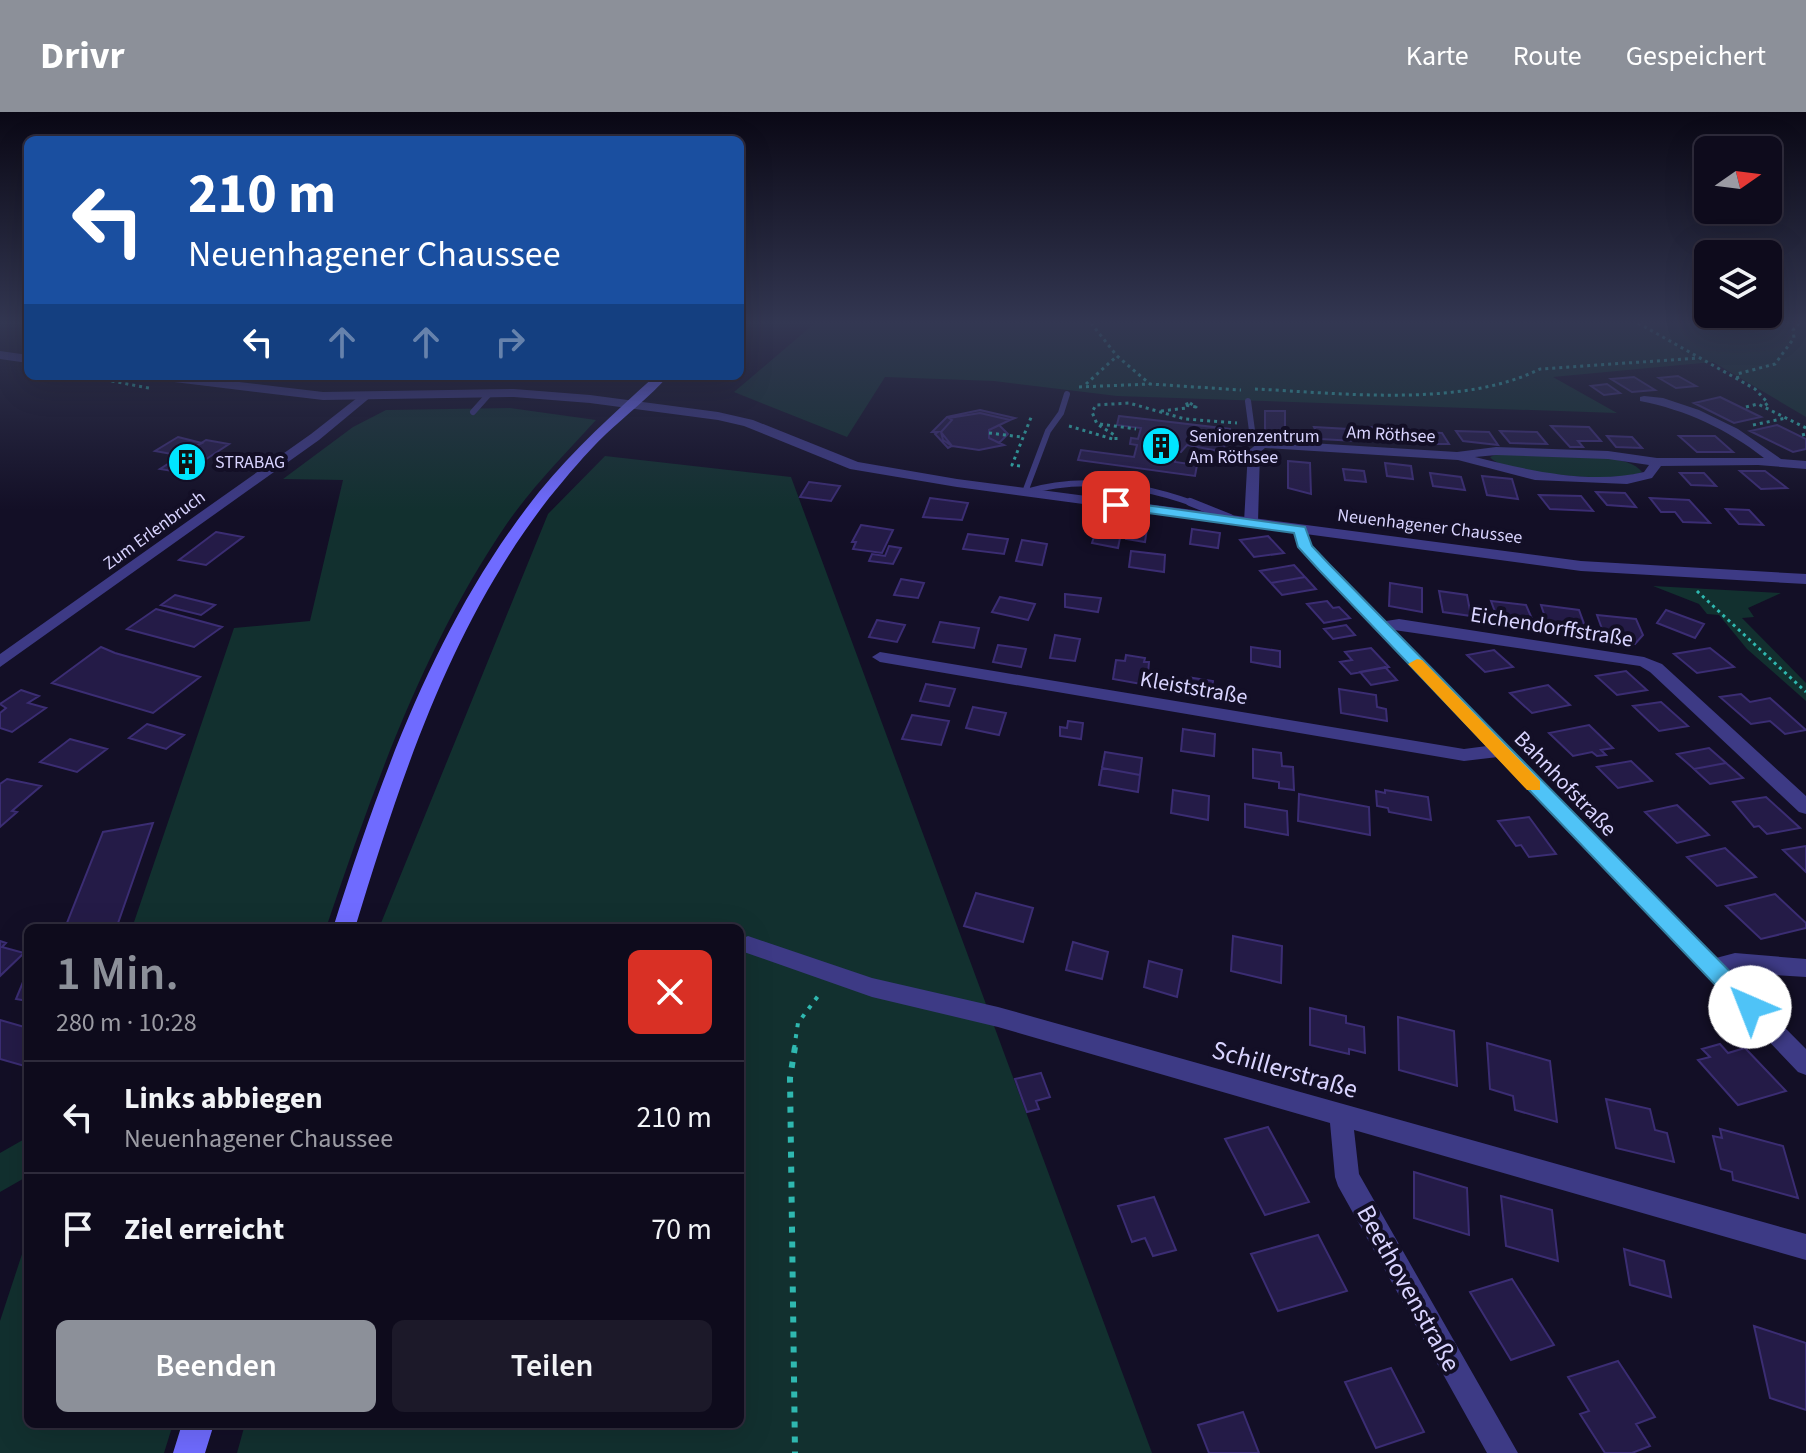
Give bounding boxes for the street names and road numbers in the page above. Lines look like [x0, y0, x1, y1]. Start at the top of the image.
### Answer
street label: Am Röthsee [1346, 420, 1436, 449]
street label: Zum Erlenbruch [98, 485, 210, 576]
street label: Neuenhagener Chaussee [1336, 503, 1524, 550]
street label: Eichendorffstraße [1468, 598, 1636, 656]
street label: Kleiststraße [1138, 663, 1250, 713]
street label: Bahnhofstraße [1506, 724, 1624, 844]
street label: Schillerstraße [1208, 1031, 1362, 1108]
street label: Beethovenstraße [1347, 1198, 1470, 1378]

